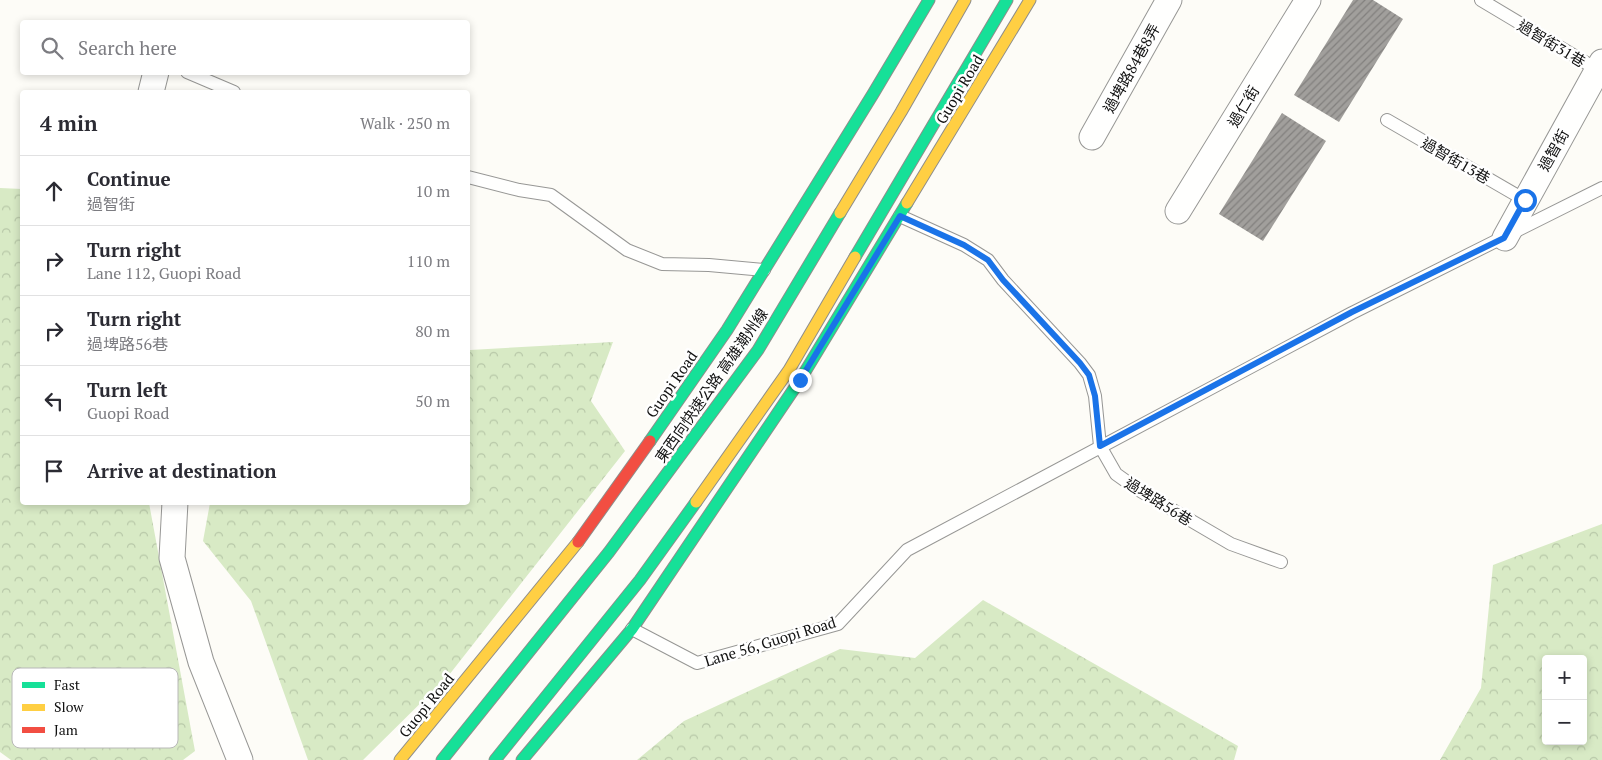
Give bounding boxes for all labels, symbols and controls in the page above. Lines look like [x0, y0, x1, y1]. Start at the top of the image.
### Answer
street label: 過智街31巷 [1514, 15, 1590, 71]
search box [20, 20, 470, 75]
street label: 過埤路84巷8弄 [1098, 20, 1164, 116]
icon: search [38, 34, 66, 62]
text: Search here [78, 35, 177, 60]
street label: Guopi Road [931, 51, 987, 127]
street label: 過仁街 [1223, 82, 1263, 130]
text: 4 min [40, 109, 97, 137]
text: Walk · 250 m [360, 112, 450, 134]
street label: 過智街 [1533, 125, 1573, 175]
street label: 過智街13巷 [1418, 132, 1494, 188]
text: Continue [87, 166, 171, 191]
icon: ahead [40, 177, 68, 205]
text: 10 m [415, 180, 450, 202]
route start [1514, 189, 1537, 212]
text: 過智街 [87, 193, 135, 215]
text: Turn right [87, 237, 181, 262]
icon: right [40, 247, 68, 275]
text: 110 m [407, 250, 450, 272]
text: Lane 112, Guopi Road [87, 262, 241, 284]
street label: 東西向快速公路 高雄潮州線 [650, 304, 772, 466]
text: Turn right [87, 306, 181, 331]
icon: right [40, 317, 68, 345]
text: 80 m [415, 320, 450, 342]
text: 過埤路56巷 [87, 333, 168, 355]
street label: Guopi Road [641, 347, 701, 421]
route end [789, 369, 812, 392]
text: Turn left [87, 377, 168, 402]
icon: left [40, 387, 68, 415]
text: 50 m [415, 390, 450, 412]
text: Guopi Road [87, 402, 170, 424]
icon: arrive [40, 457, 68, 485]
text: Arrive at destination [87, 458, 276, 483]
street label: 過埤路56巷 [1121, 472, 1197, 530]
street label: Lane 56, Guopi Road [702, 611, 838, 671]
map controls [1542, 655, 1587, 745]
button: + [1542, 655, 1587, 700]
legend [12, 668, 178, 748]
street label: Guopi Road [394, 669, 458, 741]
text: Fast [54, 675, 81, 694]
text: Slow [54, 697, 84, 716]
button: − [1542, 700, 1587, 745]
text: Jam [54, 720, 78, 739]

